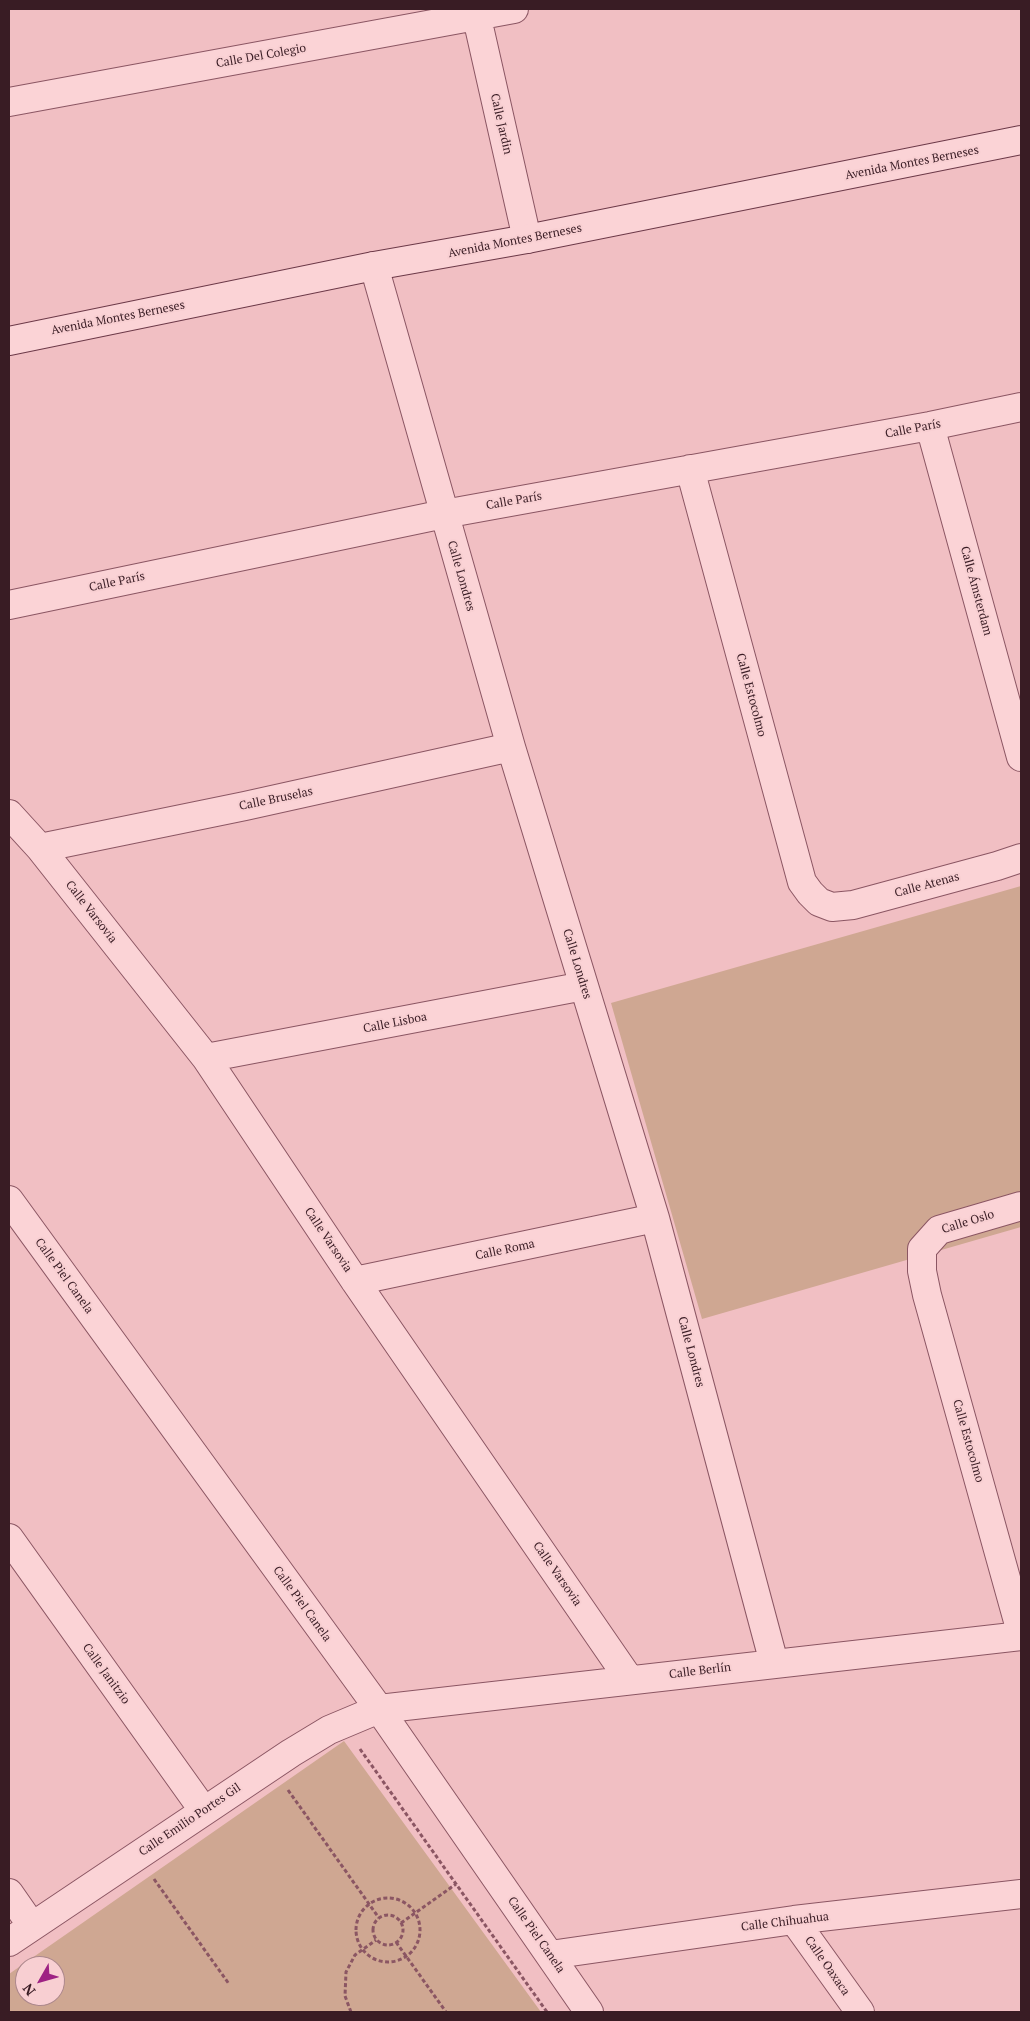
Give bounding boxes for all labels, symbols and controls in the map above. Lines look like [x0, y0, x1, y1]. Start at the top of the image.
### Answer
street label: Calle Del Colegio [215, 41, 307, 71]
street label: Calle Jardin [487, 92, 515, 156]
street label: Avenida Montes Berneses [844, 143, 980, 183]
street label: Avenida Montes Berneses [447, 221, 583, 261]
street label: Avenida Montes Berneses [50, 298, 186, 338]
street label: Calle París [884, 417, 942, 441]
street label: Calle París [485, 489, 543, 513]
street label: Calle Londres [444, 539, 478, 613]
street label: Calle Ámsterdam [957, 545, 995, 637]
street label: Calle París [88, 569, 146, 595]
street label: Calle Estocolmo [733, 652, 769, 738]
street label: Calle Bruselas [238, 784, 314, 814]
street label: Calle Atenas [893, 869, 961, 901]
street label: Calle Varsovia [62, 878, 120, 946]
street label: Calle Londres [559, 927, 595, 1001]
street label: Calle Lisboa [362, 1010, 428, 1036]
street label: Calle Varsovia [301, 1205, 355, 1275]
street label: Calle Oslo [940, 1207, 996, 1237]
street label: Calle Piel Canela [32, 1235, 96, 1317]
street label: Calle Roma [474, 1237, 536, 1263]
street label: Calle Londres [675, 1315, 707, 1389]
street label: Calle Estocolmo [949, 1398, 987, 1484]
street label: Calle Varsovia [530, 1539, 584, 1609]
street label: Calle Piel Canela [270, 1563, 334, 1645]
street label: Calle Janitzio [79, 1641, 133, 1707]
street label: Calle Berlín [668, 1660, 732, 1682]
street label: Calle Emilio Portes Gil [136, 1781, 244, 1859]
street label: Calle Piel Canela [504, 1894, 568, 1976]
street label: Calle Chihuahua [740, 1909, 830, 1935]
street label: Calle Oaxaca [801, 1934, 853, 1998]
north arrow [15, 1956, 65, 2006]
text: N [18, 1980, 39, 2000]

